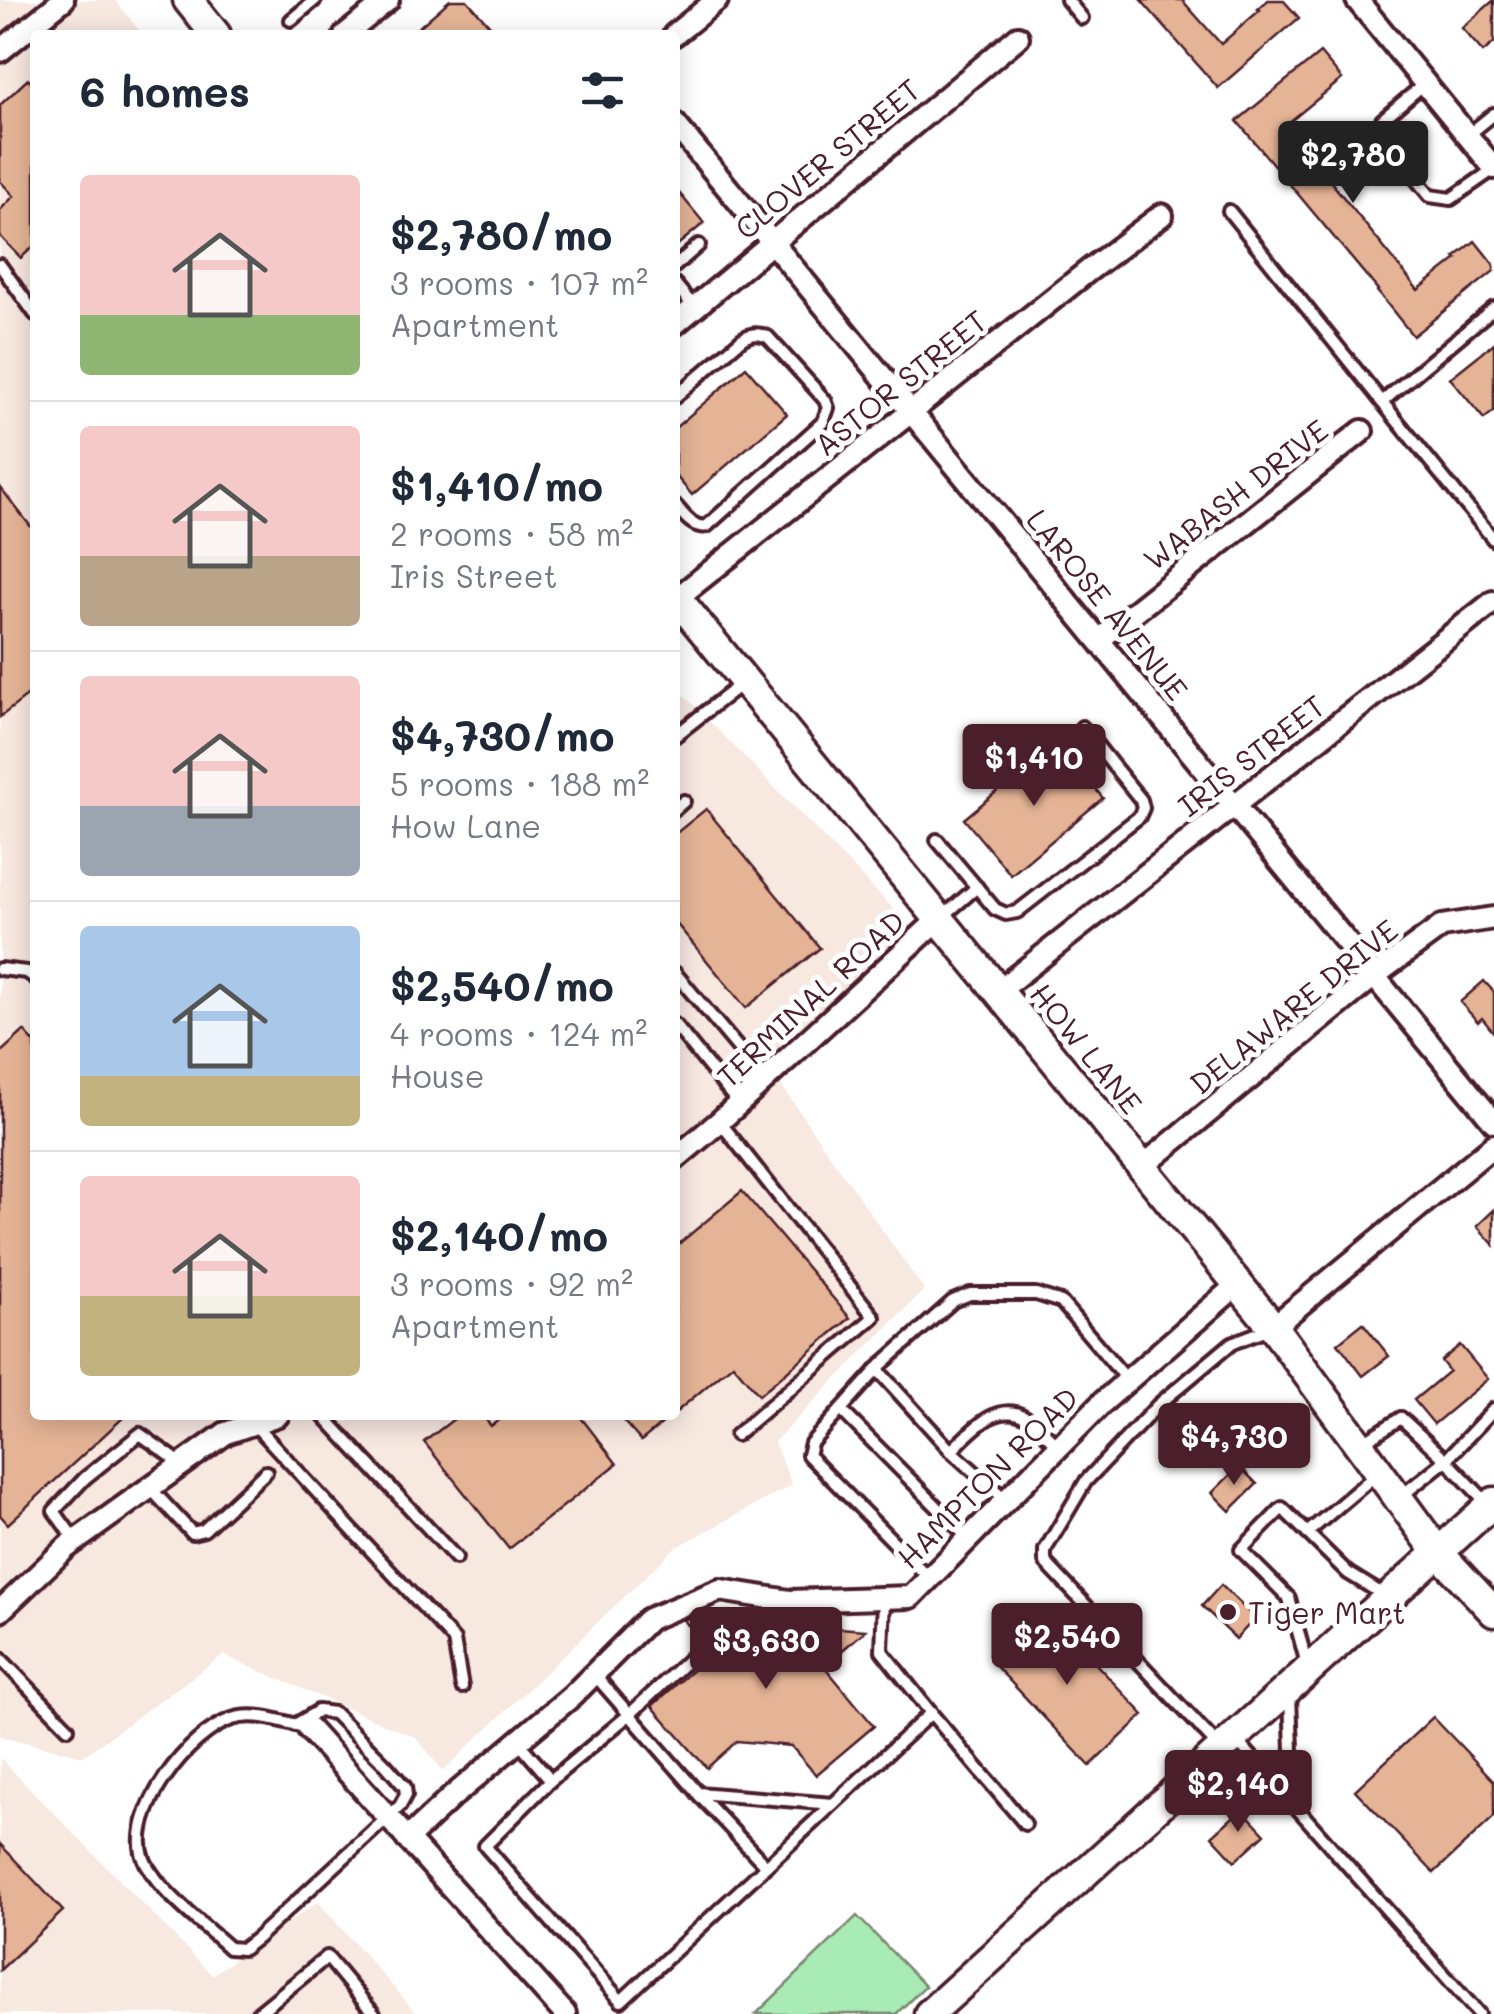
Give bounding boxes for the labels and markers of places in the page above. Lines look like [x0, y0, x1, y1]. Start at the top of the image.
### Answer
pin: $2,780 [1272, 121, 1434, 206]
pin: $1,410 [953, 724, 1115, 809]
pin: $4,730 [1153, 1403, 1315, 1488]
place label: Tiger Mart [1248, 1592, 1405, 1632]
marker: Tiger Mart [1217, 1601, 1239, 1623]
pin: $2,540 [986, 1603, 1148, 1688]
pin: $3,630 [685, 1607, 847, 1692]
pin: $2,140 [1157, 1750, 1319, 1835]

